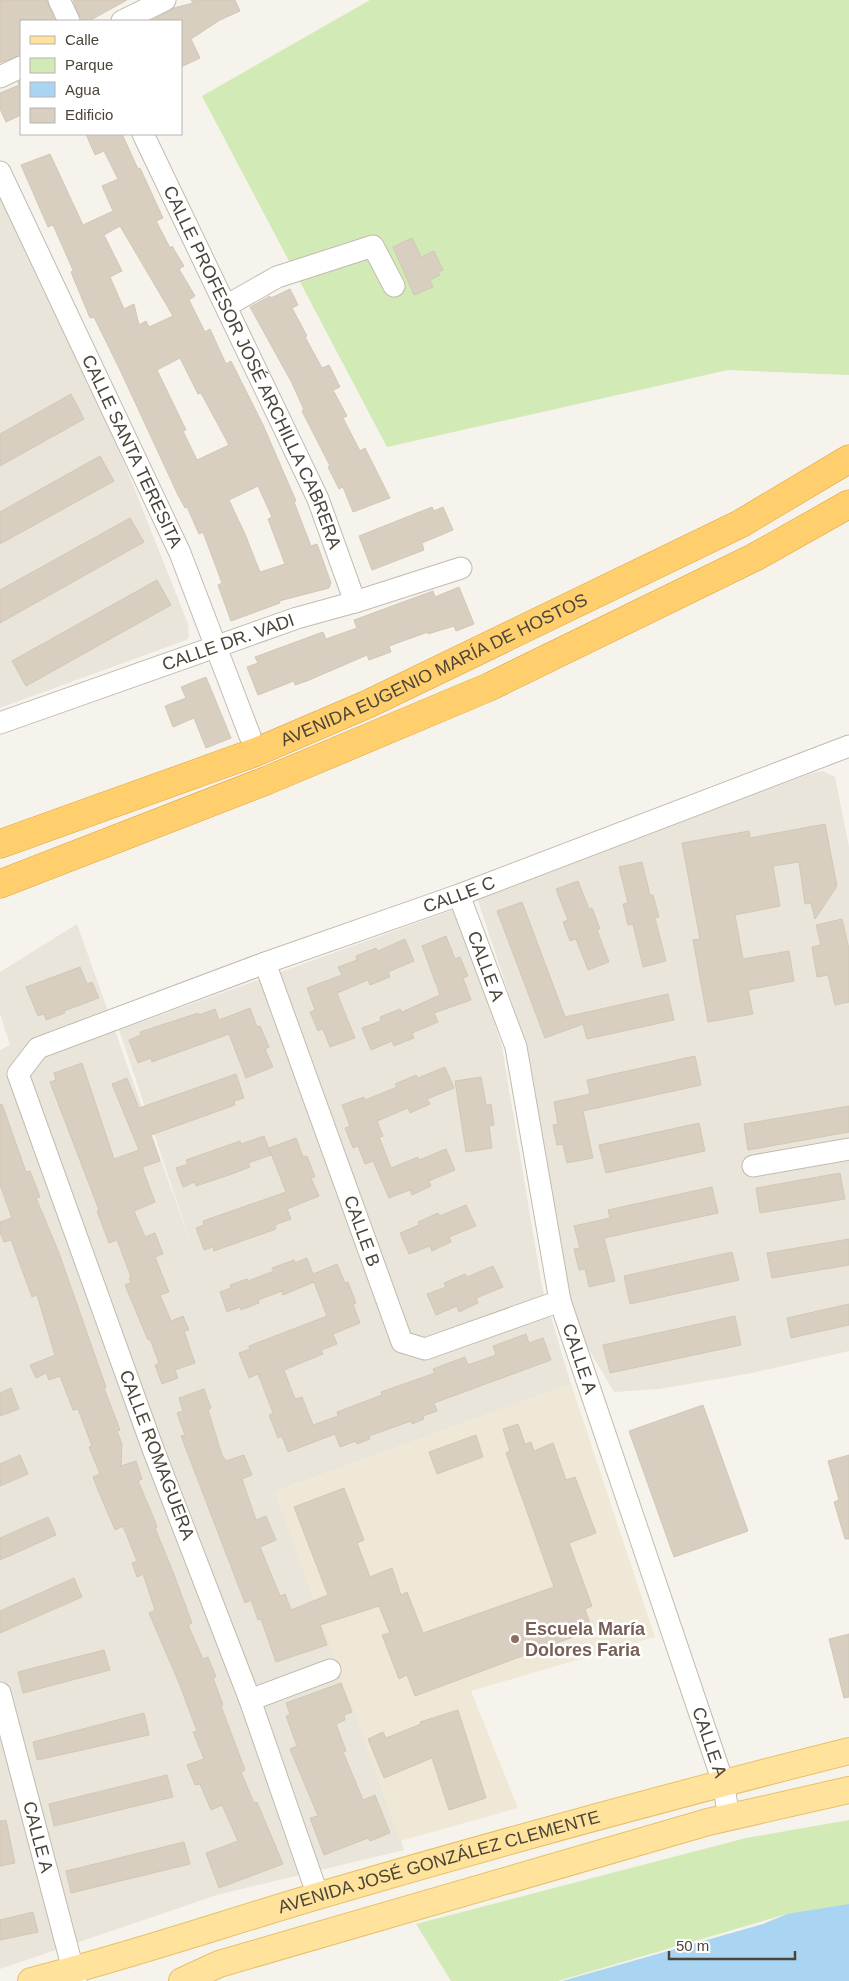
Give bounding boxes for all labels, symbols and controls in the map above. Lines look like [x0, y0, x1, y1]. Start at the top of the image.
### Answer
legend [20, 20, 182, 135]
text: Calle [65, 31, 99, 48]
text: Parque [65, 56, 113, 73]
text: Agua [65, 81, 101, 98]
text: Edificio [65, 106, 113, 123]
street label: CALLE PROFESOR JOSÉ ARCHILLA CABRERA [159, 183, 345, 552]
street label: CALLE SANTA TERESITA [78, 352, 186, 551]
street label: AVENIDA EUGENIO MARÍA DE HOSTOS [277, 589, 591, 750]
street label: CALLE DR. VADI [159, 610, 297, 675]
street label: CALLE C [420, 872, 498, 917]
street label: CALLE A [463, 928, 508, 1004]
street label: CALLE B [340, 1193, 384, 1269]
street label: CALLE A [558, 1321, 601, 1396]
street label: CALLE ROMAGUERA [115, 1367, 199, 1543]
place label: Escuela María Dolores Faria [525, 1619, 646, 1660]
marker: Escuela María Dolores Faria [509, 1633, 521, 1645]
street label: CALLE A [688, 1704, 731, 1780]
street label: CALLE A [19, 1799, 57, 1875]
street label: AVENIDA JOSÉ GONZÁLEZ CLEMENTE [276, 1807, 602, 1917]
scale bar [669, 1928, 795, 1960]
text: 50 m [676, 1937, 709, 1954]

